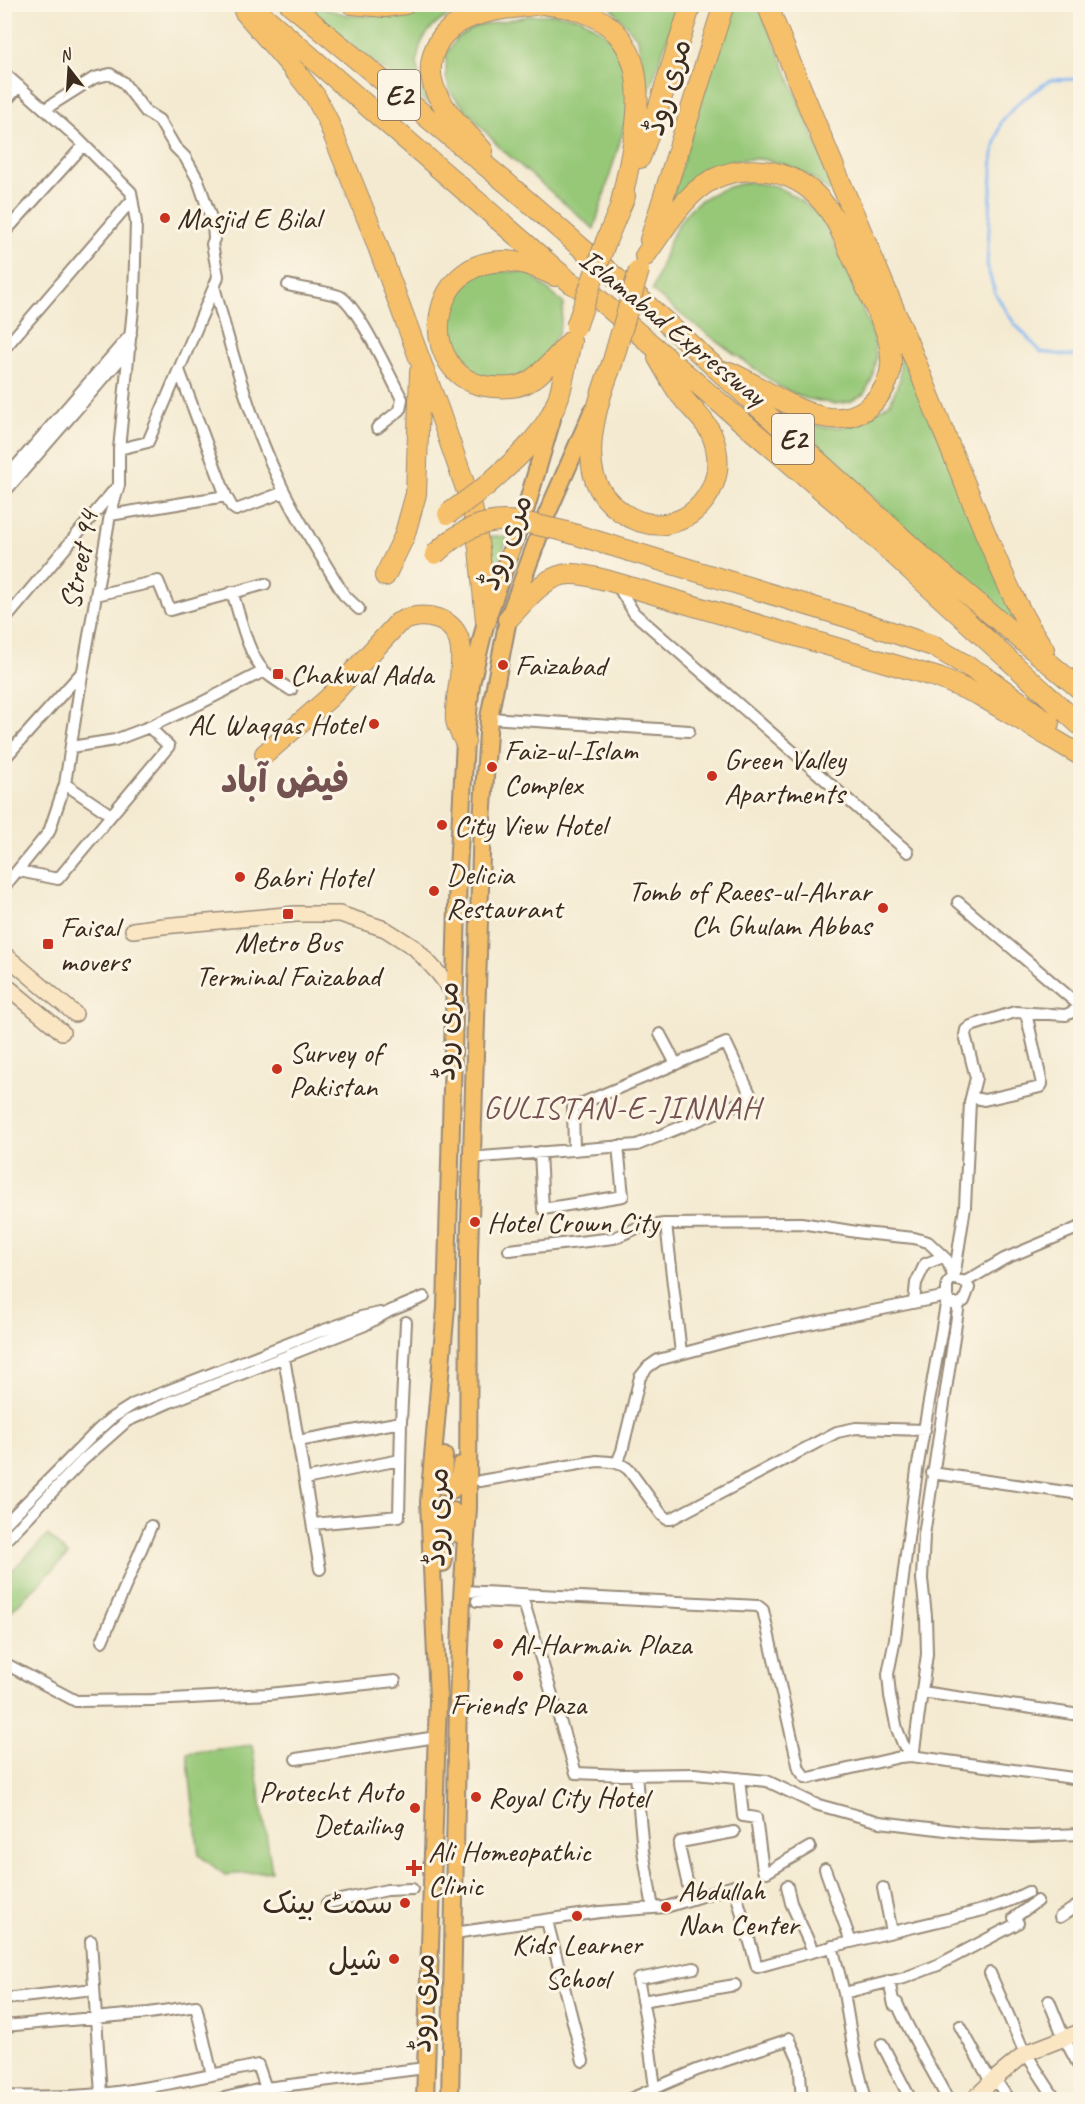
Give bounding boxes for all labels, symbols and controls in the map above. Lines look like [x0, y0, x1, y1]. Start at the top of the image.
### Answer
street label: مری روڈ [634, 34, 700, 140]
north arrow [39, 39, 99, 99]
text: N [57, 44, 76, 67]
road number: E2 [378, 70, 420, 120]
place label: Masjid E Bilal [177, 199, 325, 237]
marker: Masjid E Bilal [158, 211, 172, 225]
street label: Islamabad Expressway [572, 240, 776, 416]
road number: E2 [772, 414, 814, 464]
street label: مری روڈ [469, 489, 541, 595]
street label: Street 94 [51, 505, 108, 613]
place label: Faizabad [515, 646, 610, 684]
place label: Chakwal Adda [290, 655, 436, 693]
marker: Faizabad [496, 658, 510, 672]
marker: Chakwal Adda [271, 667, 285, 681]
place label: AL Waqqas Hotel [188, 705, 367, 743]
marker: AL Waqqas Hotel [367, 717, 381, 731]
place label: Faiz-ul-Islam Complex [504, 731, 639, 803]
place label: Green Valley Apartments [724, 740, 847, 812]
district label: فیض آباد [221, 757, 349, 803]
marker: Faiz-ul-Islam Complex [485, 760, 499, 774]
marker: Green Valley Apartments [705, 769, 719, 783]
place label: City View Hotel [454, 806, 611, 844]
marker: City View Hotel [435, 818, 449, 832]
place label: Delicia Restaurant [446, 855, 565, 927]
place label: Babri Hotel [252, 858, 375, 896]
marker: Babri Hotel [233, 870, 247, 884]
place label: Tomb of Raees-ul-Ahrar Ch Ghulam Abbas [628, 872, 874, 944]
marker: Delicia Restaurant [427, 884, 441, 898]
marker: Tomb of Raees-ul-Ahrar Ch Ghulam Abbas [876, 901, 890, 915]
marker: Metro Bus Terminal Faizabad [281, 907, 295, 921]
place label: Faisal movers [60, 908, 131, 980]
place label: Metro Bus Terminal Faizabad [196, 923, 385, 995]
marker: Faisal movers [41, 937, 55, 951]
street label: مری روڈ [425, 981, 467, 1081]
place label: Survey of Pakistan [289, 1033, 388, 1105]
marker: Survey of Pakistan [270, 1062, 284, 1076]
district label: GULISTAN-E-JINNAH [483, 1087, 764, 1128]
place label: Hotel Crown City [487, 1203, 662, 1241]
marker: Hotel Crown City [468, 1215, 482, 1229]
street label: مری روڈ [415, 1467, 457, 1567]
place label: Al-Harmain Plaza [510, 1625, 693, 1663]
marker: Al-Harmain Plaza [491, 1637, 505, 1651]
marker: Friends Plaza [511, 1669, 525, 1683]
place label: Friends Plaza [450, 1685, 588, 1723]
place label: Protecht Auto Detailing [259, 1772, 404, 1844]
place label: Royal City Hotel [488, 1778, 653, 1816]
marker: Royal City Hotel [469, 1790, 483, 1804]
marker: Protecht Auto Detailing [408, 1801, 422, 1815]
place label: Ali Homeopathic Clinic [428, 1832, 592, 1904]
marker: Ali Homeopathic Clinic [405, 1859, 423, 1877]
place label: Abdullah Nan Center [678, 1871, 801, 1943]
place label: سمٹ بینک [262, 1884, 393, 1922]
marker: سمٹ بینک [398, 1896, 412, 1910]
marker: Abdullah Nan Center [659, 1900, 673, 1914]
marker: Kids Learner School [570, 1909, 584, 1923]
place label: Kids Learner School [512, 1925, 644, 1997]
place label: شیل [328, 1940, 382, 1978]
marker: شیل [387, 1952, 401, 1966]
street label: مری روڈ [401, 1953, 443, 2053]

